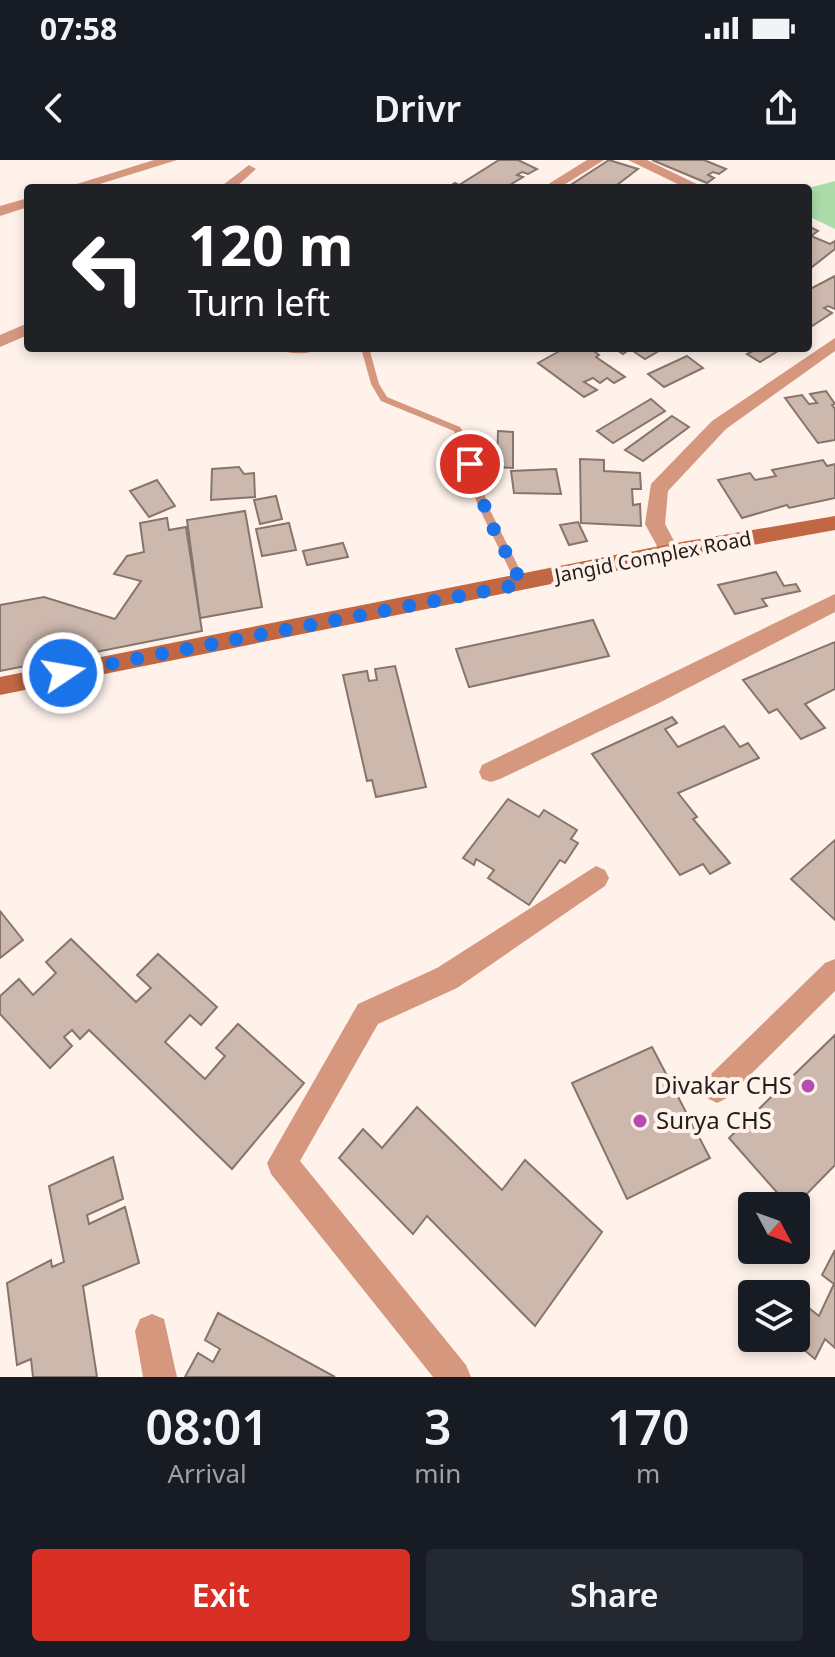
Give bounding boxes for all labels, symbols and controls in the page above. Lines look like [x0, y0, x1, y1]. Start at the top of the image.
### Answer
text: 07:58 [40, 8, 117, 49]
text: Drivr [374, 84, 461, 133]
icon: back [32, 86, 76, 130]
icon: share [759, 86, 803, 130]
text: 120 m [188, 206, 353, 282]
icon: left [56, 216, 160, 320]
text: Turn left [188, 278, 330, 327]
pin [436, 430, 504, 498]
icon: arrive [448, 442, 492, 486]
street label: Jangid Complex Road [550, 524, 753, 589]
position arrow [21, 631, 105, 715]
place label: Divakar CHS [654, 1068, 792, 1101]
marker: Divakar CHS [799, 1077, 817, 1095]
place label: Surya CHS [656, 1103, 772, 1136]
marker: Surya CHS [631, 1112, 649, 1130]
north arrow [738, 1192, 810, 1264]
map controls [738, 1192, 810, 1352]
button: layers [738, 1280, 810, 1352]
text: 08:01 [146, 1394, 269, 1459]
text: 3 [424, 1394, 452, 1459]
text: 170 [607, 1394, 689, 1459]
text: Arrival [167, 1455, 247, 1491]
text: min [414, 1455, 461, 1491]
text: m [636, 1455, 660, 1491]
button: Exit [32, 1549, 410, 1641]
button: Share [426, 1549, 803, 1641]

